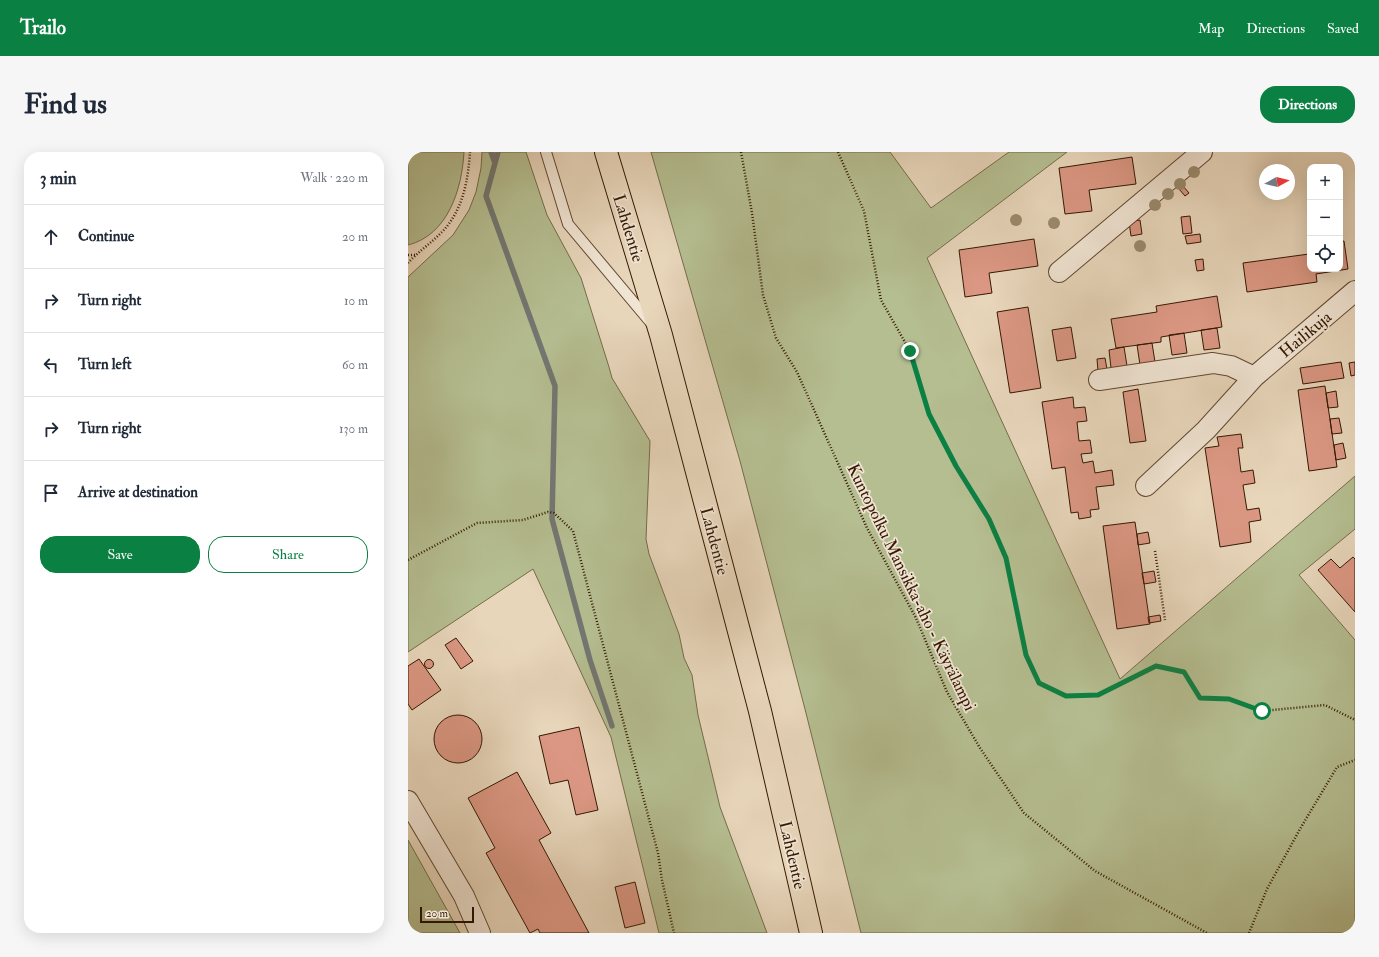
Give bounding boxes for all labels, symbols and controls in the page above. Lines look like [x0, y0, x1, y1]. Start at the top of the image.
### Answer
text: Trailo [20, 16, 66, 40]
text: Map [1198, 20, 1224, 37]
text: Directions [1246, 20, 1305, 37]
text: Saved [1327, 20, 1359, 37]
button: Directions [1260, 86, 1355, 123]
text: Find us [24, 87, 107, 122]
north arrow [1259, 164, 1295, 200]
map controls [1307, 164, 1343, 272]
button: + [1307, 164, 1343, 200]
text: 3 min [40, 168, 77, 189]
text: Walk · 220 m [300, 170, 368, 186]
street label: Lahdentie [608, 192, 649, 264]
button: − [1307, 200, 1343, 236]
icon: ahead [40, 226, 62, 248]
text: Continue [78, 227, 134, 246]
text: 20 m [342, 229, 368, 245]
button: locate [1307, 236, 1343, 272]
icon: right [40, 290, 62, 312]
text: Turn right [78, 291, 141, 310]
text: 10 m [344, 293, 368, 309]
street label: Hailikuja [1275, 306, 1337, 362]
route end [901, 342, 919, 360]
icon: left [40, 354, 62, 376]
text: Turn left [78, 355, 132, 374]
text: 60 m [342, 357, 368, 373]
icon: right [40, 418, 62, 440]
text: Turn right [78, 419, 141, 438]
text: 130 m [339, 421, 368, 437]
street label: Kuntopolku Mansikka-aho - Käyrälampi [842, 460, 981, 715]
icon: arrive [40, 482, 62, 504]
text: Arrive at destination [78, 483, 198, 502]
street label: Lahdentie [695, 505, 734, 577]
button: Save [40, 536, 200, 573]
button: Share [208, 536, 368, 573]
route start [1253, 702, 1271, 720]
street label: Lahdentie [774, 819, 811, 891]
scale bar [420, 905, 474, 924]
text: 20 m [426, 907, 448, 920]

